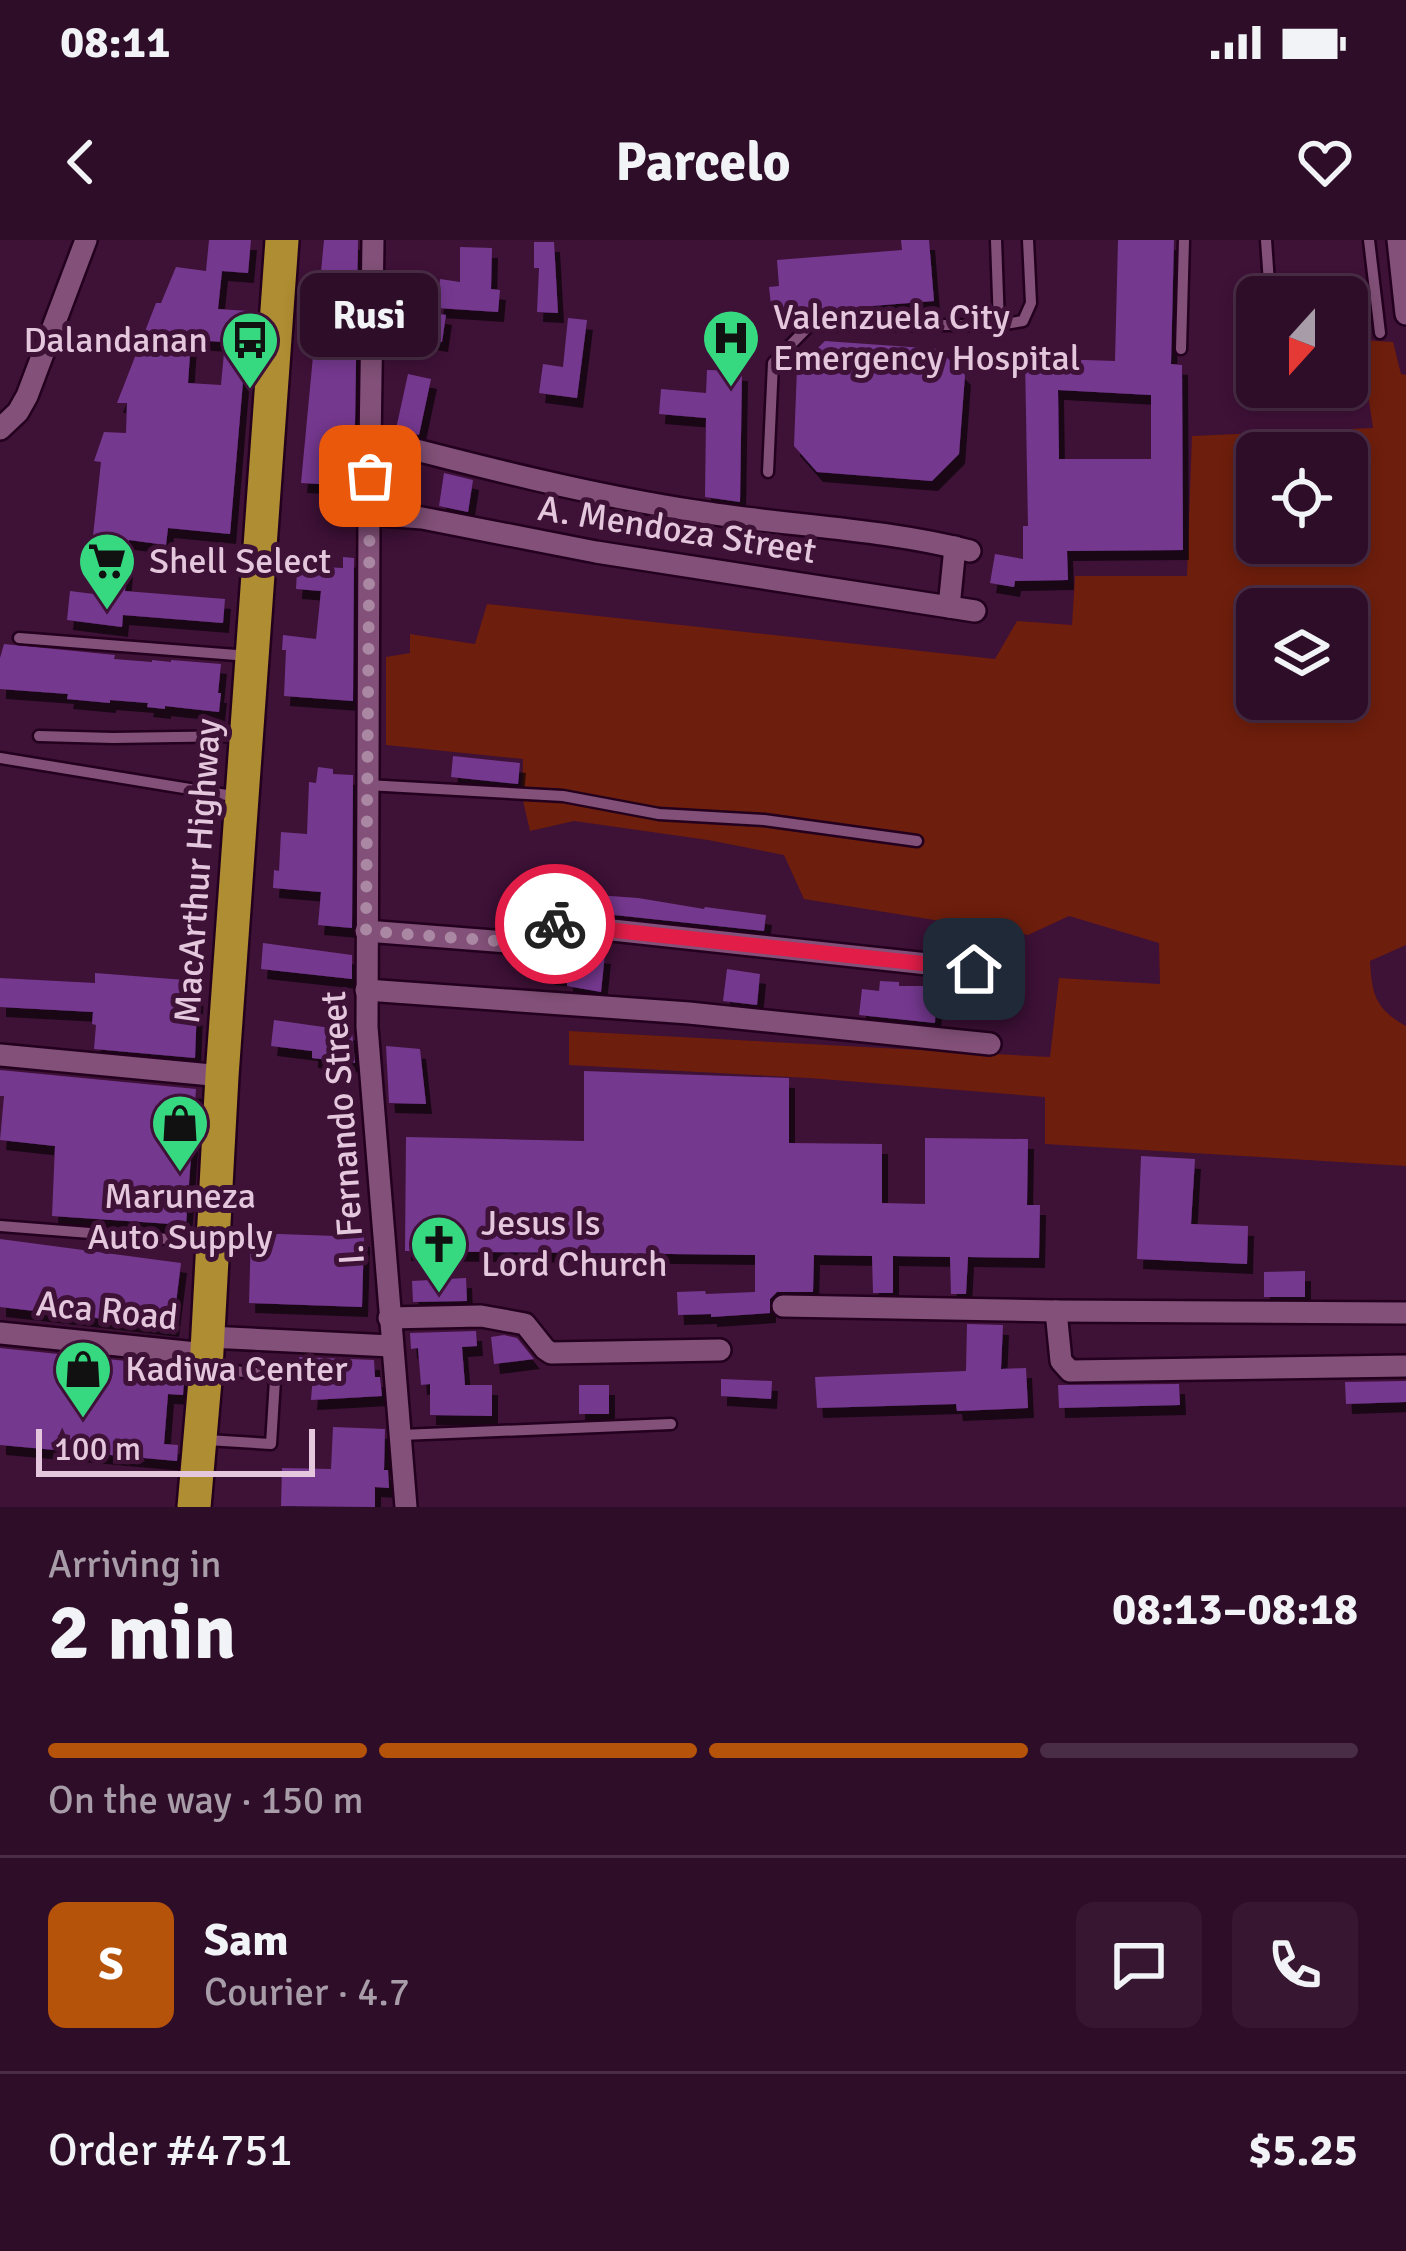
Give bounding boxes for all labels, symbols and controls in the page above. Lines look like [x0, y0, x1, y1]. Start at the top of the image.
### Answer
text: 08:11 [60, 15, 170, 70]
icon: back [48, 129, 114, 195]
text: Parcelo [615, 129, 791, 196]
icon: heart [1292, 129, 1358, 195]
callout: Rusi [301, 272, 439, 356]
north arrow [1236, 276, 1368, 408]
map controls [1236, 276, 1368, 720]
text: Rusi [332, 291, 406, 339]
place label: Valenzuela City Emergency Hospital [773, 295, 1080, 381]
hospital icon: Valenzuela City Emergency Hospital [700, 307, 762, 389]
bus stop icon: Dalandanan [219, 309, 281, 391]
place label: Dalandanan [23, 318, 208, 363]
pin [319, 425, 421, 527]
button: locate [1236, 432, 1368, 564]
icon: bag [337, 443, 403, 509]
street label: A. Mendoza Street [535, 486, 819, 574]
supermarket icon: Shell Select [76, 530, 138, 612]
place label: Shell Select [149, 539, 331, 584]
button: layers [1236, 588, 1368, 720]
street label: MacArthur Highway [165, 717, 231, 1025]
courier [495, 864, 615, 984]
icon: bike [522, 891, 588, 957]
pin [923, 918, 1025, 1020]
icon: home [941, 936, 1007, 1002]
street label: I. Fernando Street [311, 990, 375, 1266]
shop icon: Maruneza Auto Supply [149, 1092, 211, 1174]
place label: Maruneza Auto Supply [87, 1174, 273, 1260]
place label: Jesus Is Lord Church [481, 1201, 668, 1287]
church icon: Jesus Is Lord Church [408, 1213, 470, 1295]
street label: Aca Road [34, 1281, 180, 1341]
shop icon: Kadiwa Center [52, 1338, 114, 1420]
place label: Kadiwa Center [125, 1347, 348, 1392]
scale bar [36, 1423, 315, 1476]
text: 100 m [54, 1429, 141, 1470]
text: Arriving in [48, 1540, 222, 1588]
text: 08:13–08:18 [1112, 1582, 1358, 1637]
text: 2 min [48, 1585, 236, 1681]
text: On the way · 150 m [48, 1776, 364, 1824]
button: chat [1076, 1902, 1202, 2028]
button: phone [1232, 1902, 1358, 2028]
text: Sam [204, 1913, 289, 1968]
text: S [98, 1937, 124, 1992]
text: Courier · 4.7 [204, 1968, 410, 2016]
text: Order #4751 [48, 2123, 293, 2178]
text: $5.25 [1248, 2123, 1358, 2178]

